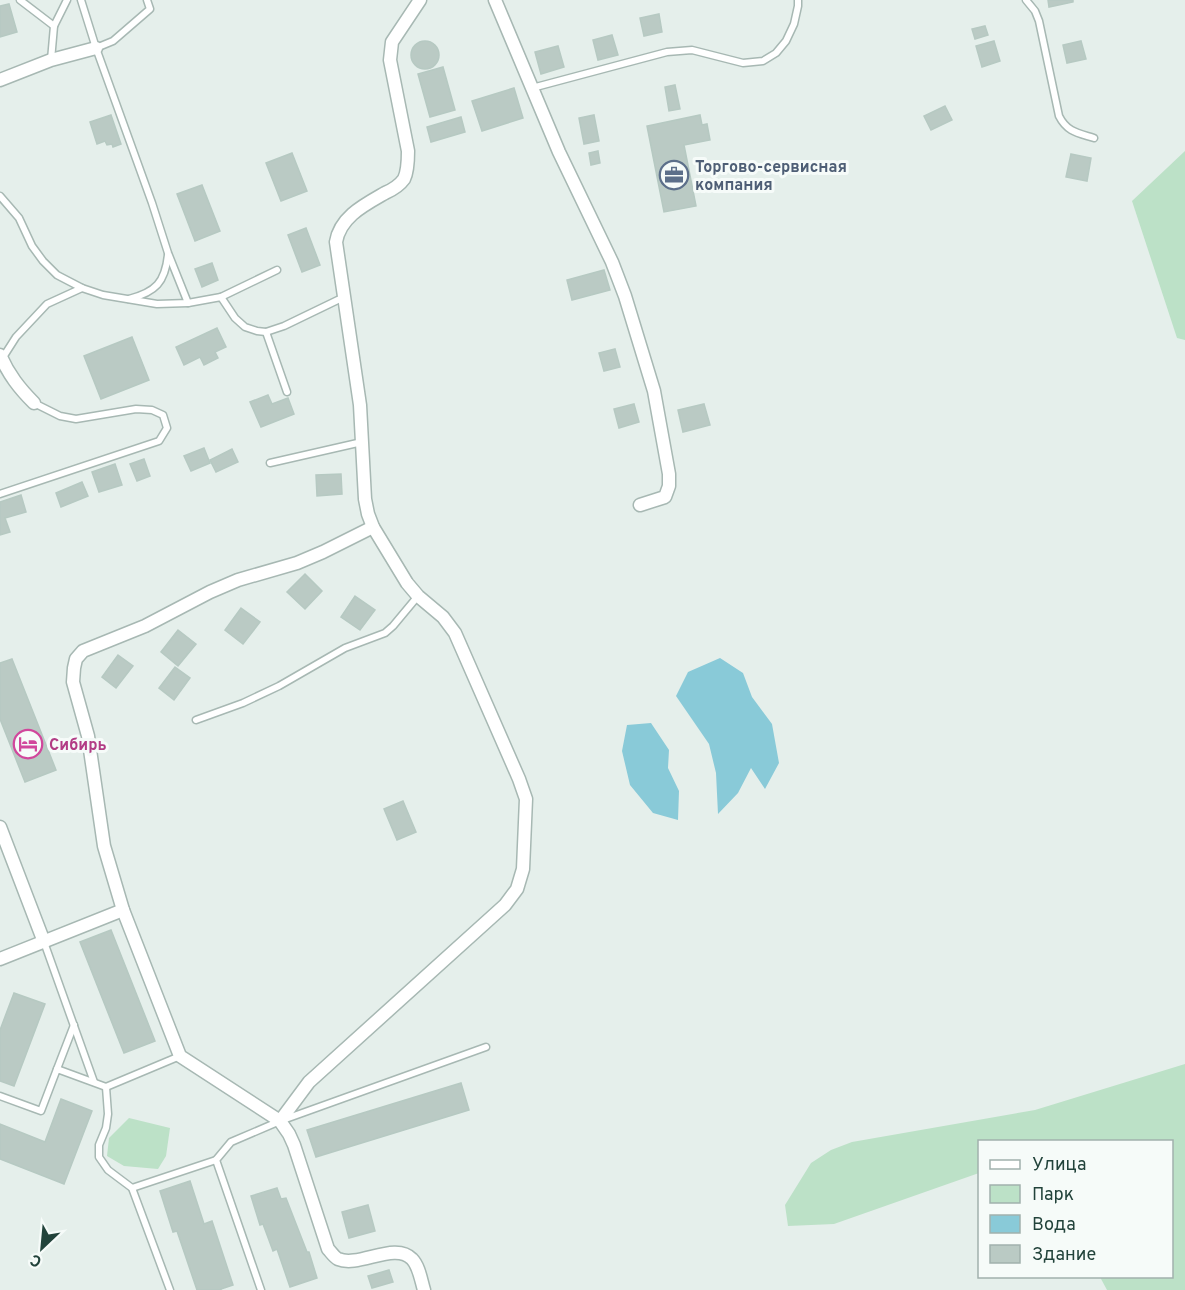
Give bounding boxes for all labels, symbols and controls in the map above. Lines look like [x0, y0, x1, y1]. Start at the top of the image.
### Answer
place label: Торгово-сервисная компания [695, 158, 847, 196]
office icon: Торгово-сервисная компания [658, 159, 690, 191]
hotel icon: Сибирь [12, 728, 44, 760]
place label: Сибирь [49, 736, 107, 756]
legend [978, 1140, 1173, 1278]
text: Улица [1032, 1154, 1086, 1177]
text: Парк [1032, 1184, 1074, 1207]
text: Вода [1032, 1214, 1076, 1237]
north arrow [12, 1218, 72, 1278]
text: Здание [1032, 1244, 1096, 1267]
text: С [27, 1248, 45, 1271]

